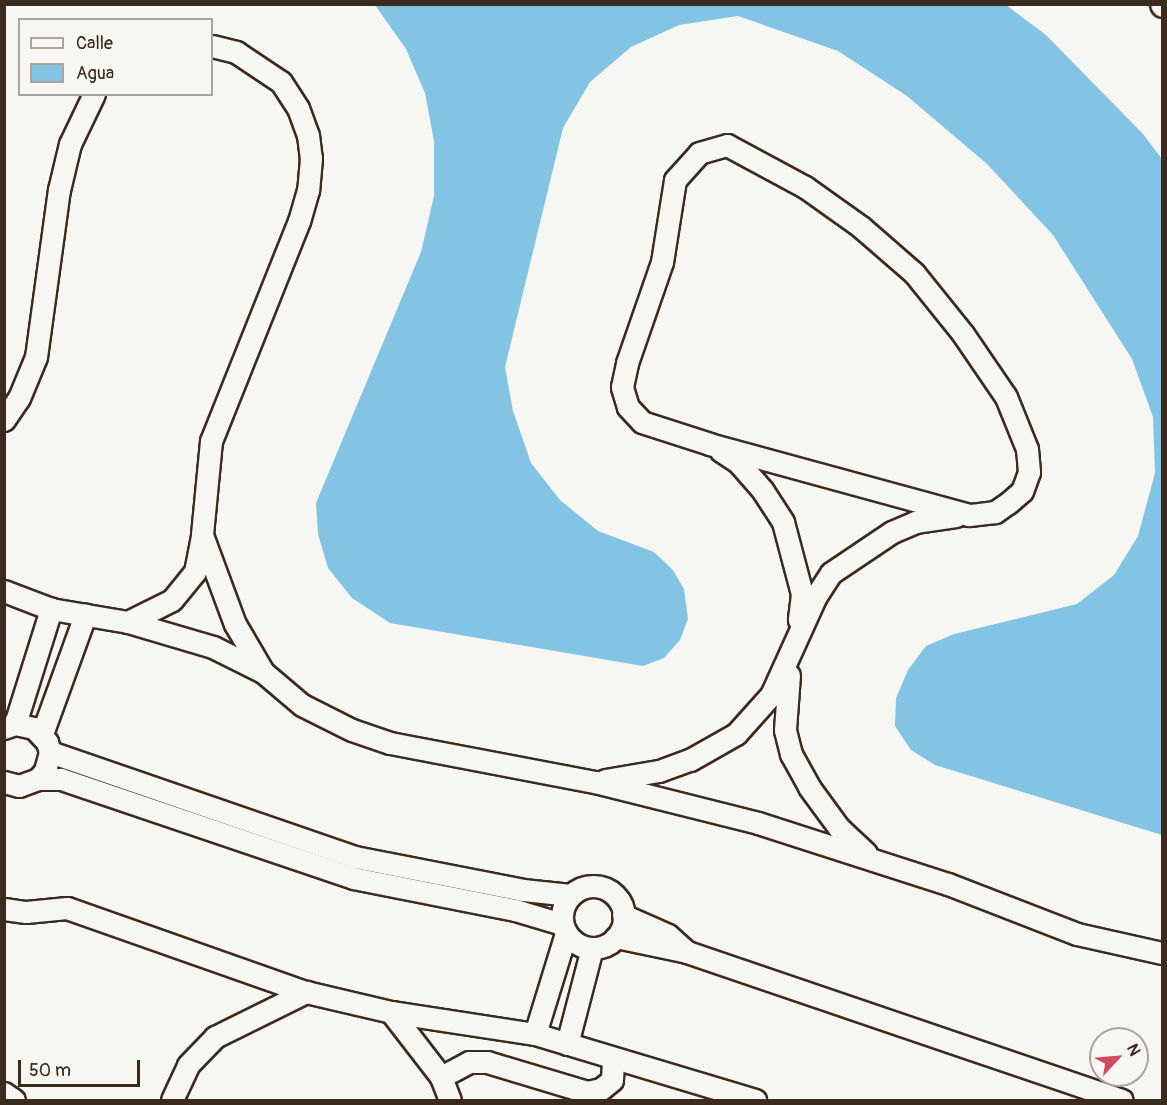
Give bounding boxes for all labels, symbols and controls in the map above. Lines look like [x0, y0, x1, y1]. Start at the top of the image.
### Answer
legend [18, 18, 213, 96]
text: Calle [76, 32, 113, 55]
text: Agua [76, 62, 114, 85]
north arrow [1089, 1027, 1149, 1087]
text: N [1122, 1041, 1145, 1059]
scale bar [21, 1048, 142, 1086]
text: 50 m [29, 1059, 71, 1082]

